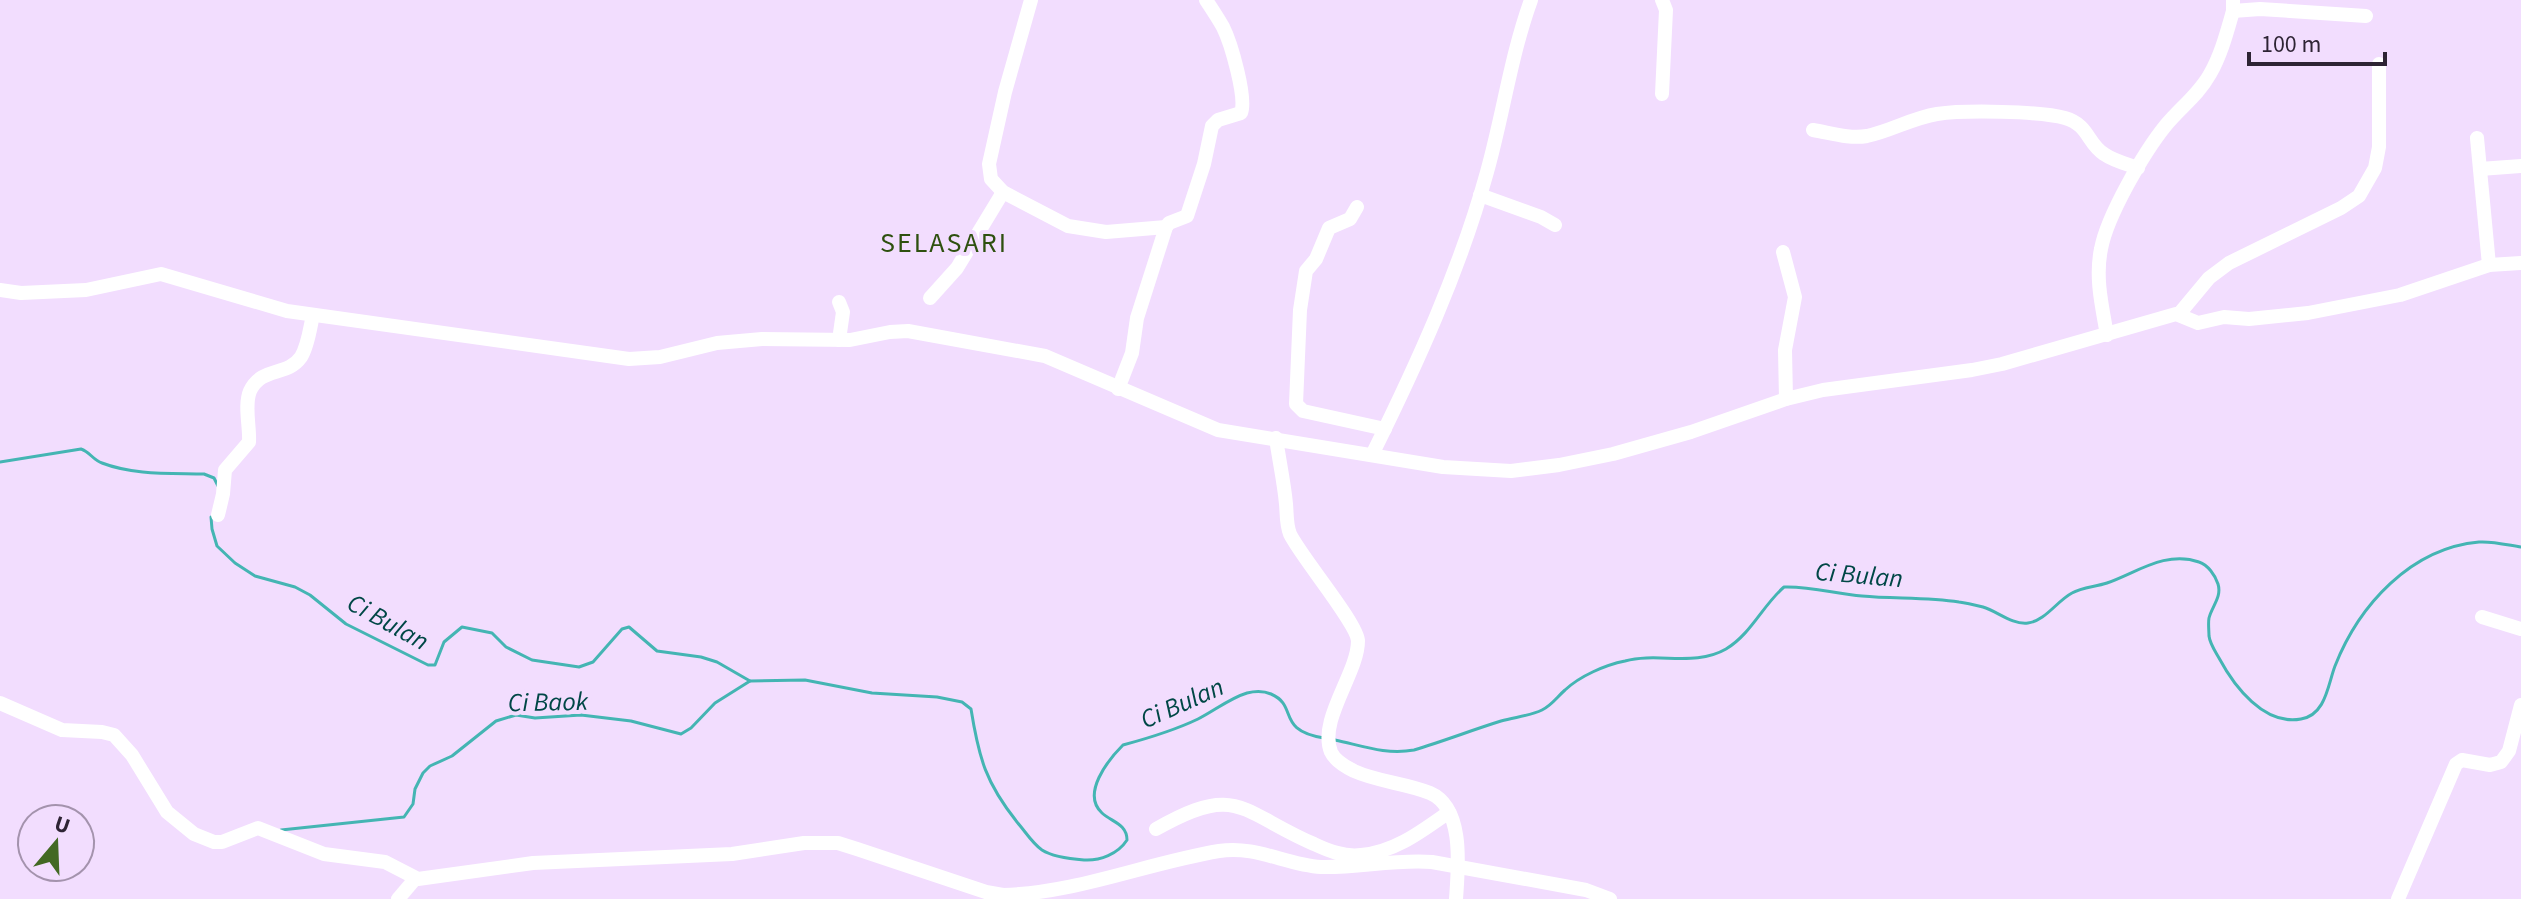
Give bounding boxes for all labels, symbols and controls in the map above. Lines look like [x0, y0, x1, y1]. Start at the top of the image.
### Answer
scale bar [2249, 16, 2385, 66]
text: 100 m [2261, 27, 2321, 62]
district label: SELASARI [880, 223, 1008, 263]
water label: Ci Bulan [1814, 553, 1904, 597]
water label: Ci Bulan [341, 584, 435, 660]
water label: Ci Bulan [1134, 668, 1230, 738]
water label: Ci Baok [508, 683, 589, 721]
north arrow [16, 803, 96, 883]
text: U [50, 808, 74, 843]

